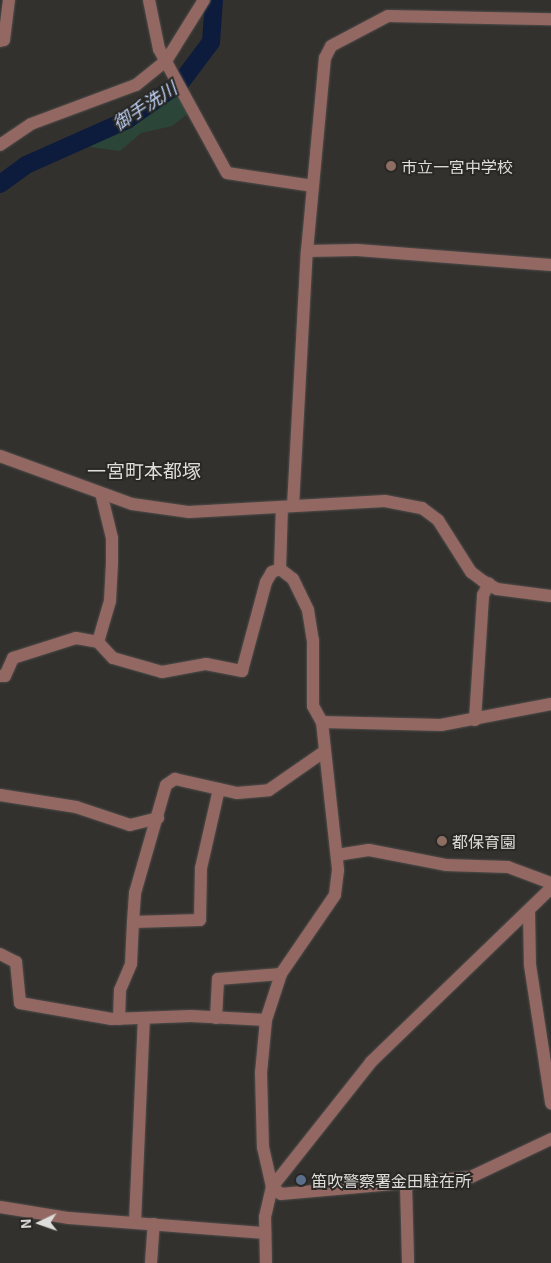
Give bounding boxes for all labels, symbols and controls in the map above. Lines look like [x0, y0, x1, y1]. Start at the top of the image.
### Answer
water label: 御手洗川 [108, 76, 180, 134]
place label: 市立一宮中学校 [401, 156, 513, 176]
marker: 市立一宮中学校 [385, 160, 397, 172]
district label: 一宮町本都塚 [87, 459, 201, 481]
place label: 都保育園 [452, 831, 516, 851]
marker: 都保育園 [436, 835, 448, 847]
place label: 笛吹警察署金田駐在所 [311, 1170, 471, 1190]
marker: 笛吹警察署金田駐在所 [295, 1174, 307, 1186]
north arrow [15, 1198, 65, 1248]
text: N [15, 1218, 35, 1230]

